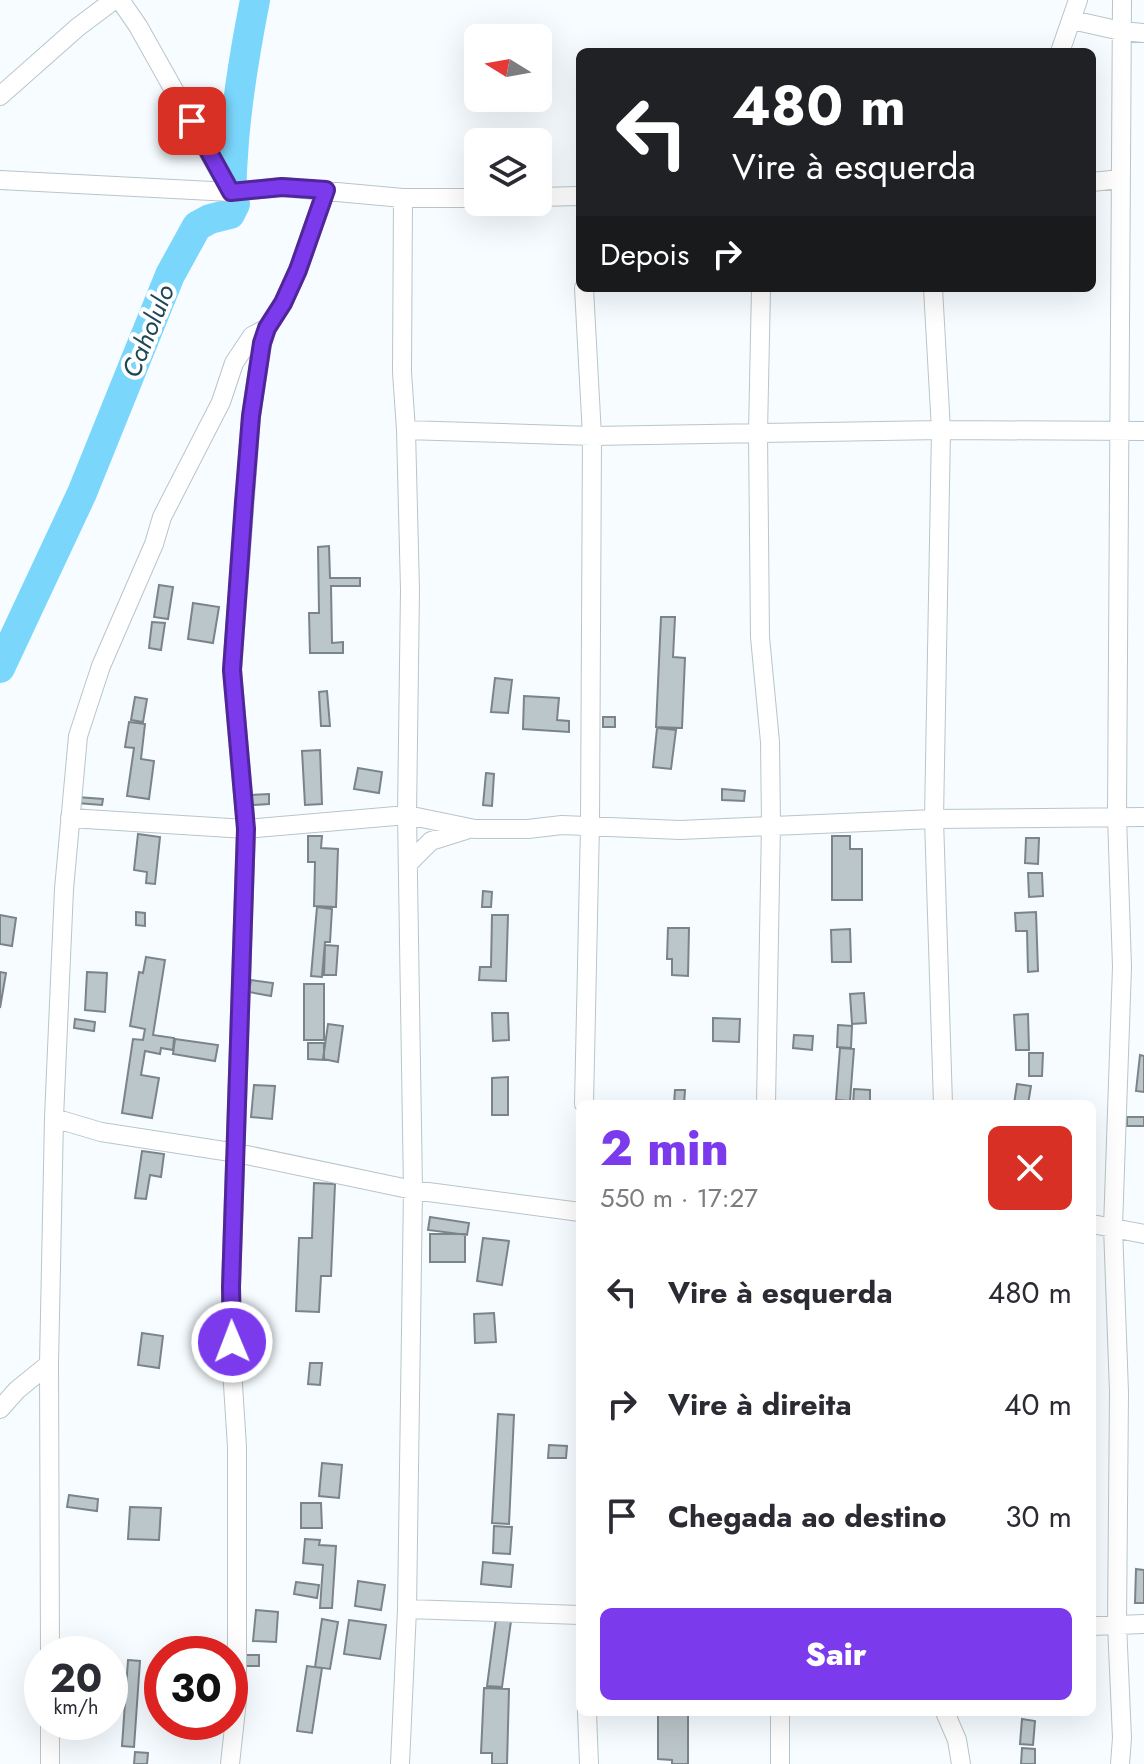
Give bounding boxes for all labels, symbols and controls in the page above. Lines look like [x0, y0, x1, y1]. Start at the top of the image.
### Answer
north arrow [464, 24, 552, 112]
map controls [464, 24, 552, 216]
text: 480 m [732, 65, 906, 146]
icon: left [600, 80, 704, 184]
pin [158, 87, 226, 155]
icon: arrive [170, 99, 214, 143]
button: layers [464, 128, 552, 216]
text: Vire à esquerda [732, 140, 976, 192]
icon: right [705, 232, 749, 276]
text: Depois [600, 233, 689, 276]
water label: Caholulo [112, 279, 184, 383]
text: 2 min [600, 1114, 729, 1183]
button: close [988, 1126, 1072, 1210]
text: 550 m · 17:27 [600, 1179, 758, 1217]
icon: left [600, 1270, 644, 1314]
text: Vire à esquerda [668, 1271, 893, 1314]
text: 480 m [988, 1271, 1072, 1314]
position arrow [190, 1300, 274, 1384]
icon: right [600, 1382, 644, 1426]
text: Vire à direita [668, 1383, 852, 1426]
text: 40 m [1004, 1383, 1072, 1426]
icon: arrive [600, 1494, 644, 1538]
text: Chegada ao destino [668, 1495, 946, 1538]
text: 30 m [1005, 1495, 1072, 1538]
button: Sair [600, 1608, 1072, 1700]
speed limit sign: 30 [144, 1636, 248, 1740]
text: 20 [50, 1649, 102, 1707]
text: km/h [53, 1693, 99, 1722]

